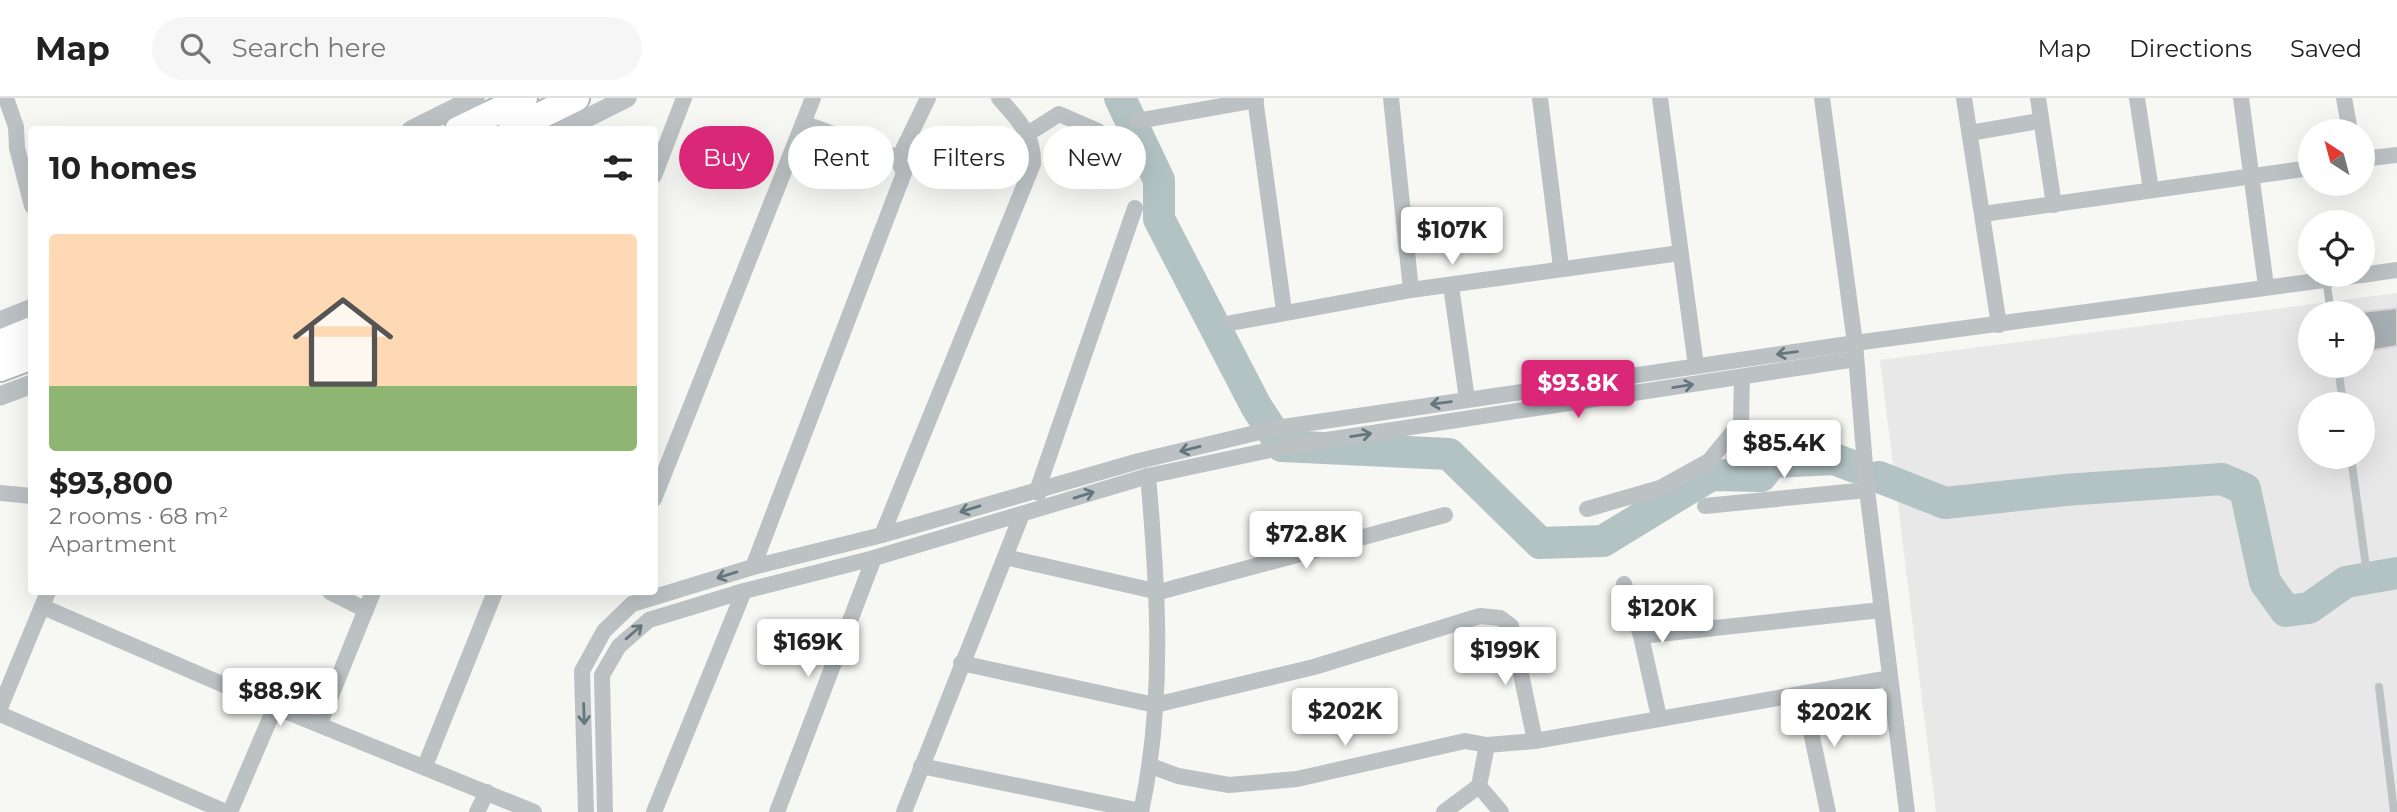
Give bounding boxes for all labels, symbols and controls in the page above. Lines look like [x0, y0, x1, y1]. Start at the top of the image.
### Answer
search box [152, 17, 642, 80]
text: Map [35, 28, 110, 68]
icon: search [176, 29, 214, 67]
text: Search here [232, 32, 386, 64]
text: Map [2038, 34, 2091, 63]
text: Directions [2129, 34, 2252, 63]
text: Saved [2290, 34, 2362, 63]
north arrow [2298, 119, 2375, 196]
map controls [2298, 119, 2375, 469]
chip: Buy [679, 126, 774, 189]
chip: Rent [788, 126, 894, 189]
chip: Filters [908, 126, 1029, 189]
chip: New [1043, 126, 1146, 189]
icon: filters [599, 149, 637, 187]
text: 10 homes [49, 150, 197, 187]
pin: $107K [1403, 208, 1501, 267]
button: locate [2298, 210, 2375, 287]
text: $107K [1417, 216, 1487, 244]
icon: home [280, 279, 406, 405]
button: + [2298, 301, 2375, 378]
one-way arrow [1776, 347, 1799, 360]
pin: $93.8K [1521, 360, 1635, 420]
text: $93.8K [1538, 369, 1618, 397]
one-way arrow [1671, 379, 1694, 392]
button: − [2298, 392, 2375, 469]
one-way arrow [1430, 397, 1453, 410]
pin: $85.4K [1727, 420, 1841, 480]
one-way arrow [1349, 428, 1372, 441]
text: $85.4K [1743, 429, 1825, 457]
one-way arrow [1179, 443, 1202, 456]
text: $93,800 [49, 465, 173, 502]
one-way arrow [1073, 488, 1095, 501]
text: 2 rooms · 68 m² [49, 502, 228, 530]
one-way arrow [960, 503, 982, 516]
pin: $72.8K [1249, 512, 1363, 571]
text: $72.8K [1266, 520, 1346, 548]
text: Apartment [49, 530, 177, 558]
one-way arrow [717, 570, 739, 583]
pin: $120K [1613, 586, 1711, 645]
text: $120K [1627, 594, 1697, 622]
pin: $169K [759, 620, 857, 679]
one-way arrow [625, 624, 643, 640]
text: $169K [773, 628, 843, 656]
pin: $199K [1456, 628, 1554, 687]
text: $199K [1470, 636, 1540, 664]
pin: $88.9K [223, 668, 337, 728]
text: $88.9K [239, 677, 321, 705]
pin: $202K [1296, 688, 1394, 748]
pin: $202K [1785, 690, 1883, 749]
text: $202K [1308, 697, 1382, 725]
text: $202K [1797, 698, 1871, 726]
one-way arrow [577, 702, 590, 725]

